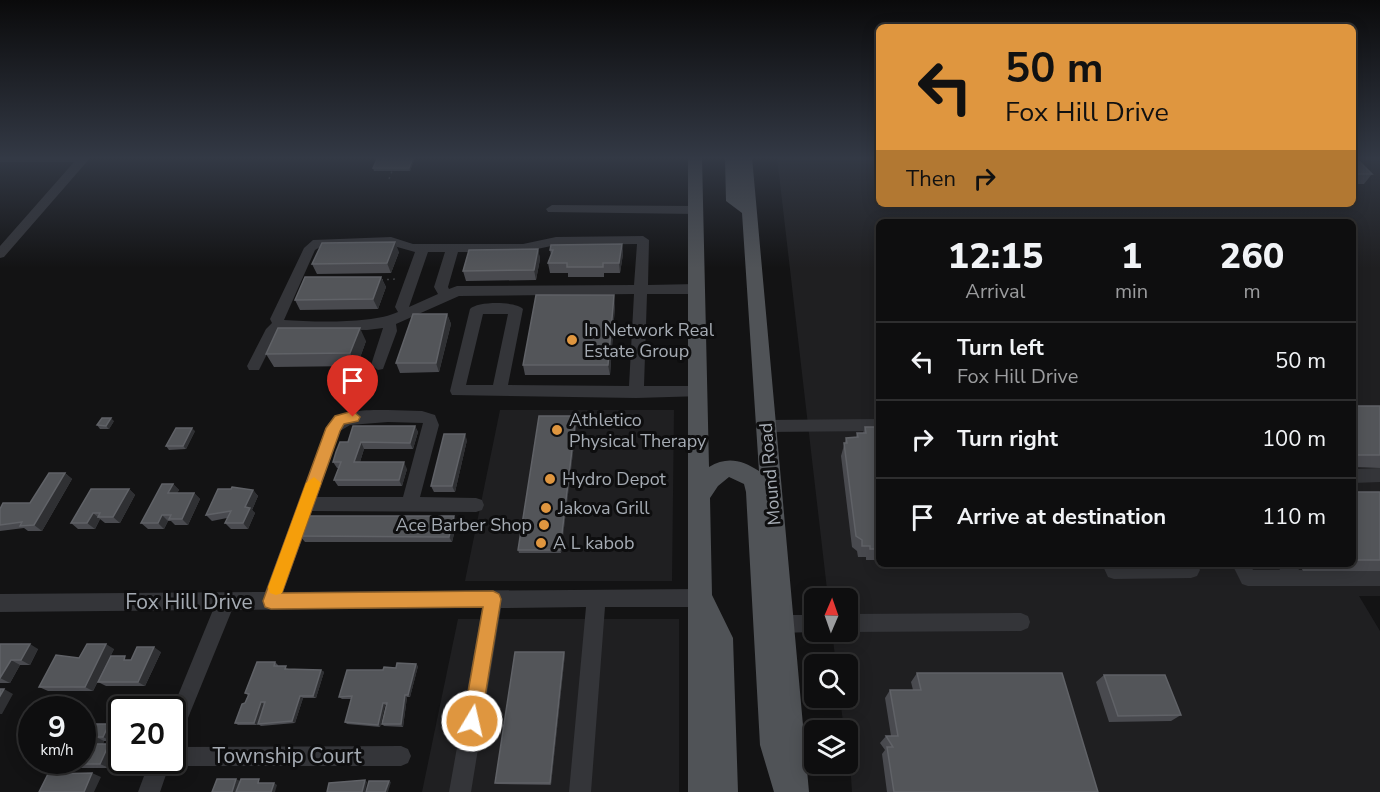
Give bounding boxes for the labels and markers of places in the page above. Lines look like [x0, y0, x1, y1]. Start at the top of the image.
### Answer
place label: In Network Real Estate Group [584, 318, 715, 363]
marker: In Network Real Estate Group [565, 333, 579, 347]
pin [327, 355, 378, 417]
place label: Athletico Physical Therapy [569, 408, 707, 453]
marker: Athletico Physical Therapy [550, 423, 564, 437]
place label: Hydro Depot [562, 467, 667, 491]
marker: Hydro Depot [543, 472, 557, 486]
place label: Jakova Grill [557, 496, 650, 520]
marker: Jakova Grill [539, 501, 553, 515]
place label: Ace Barber Shop [396, 513, 532, 537]
marker: Ace Barber Shop [537, 518, 551, 532]
place label: A L kabob [553, 531, 635, 555]
marker: A L kabob [534, 536, 548, 550]

